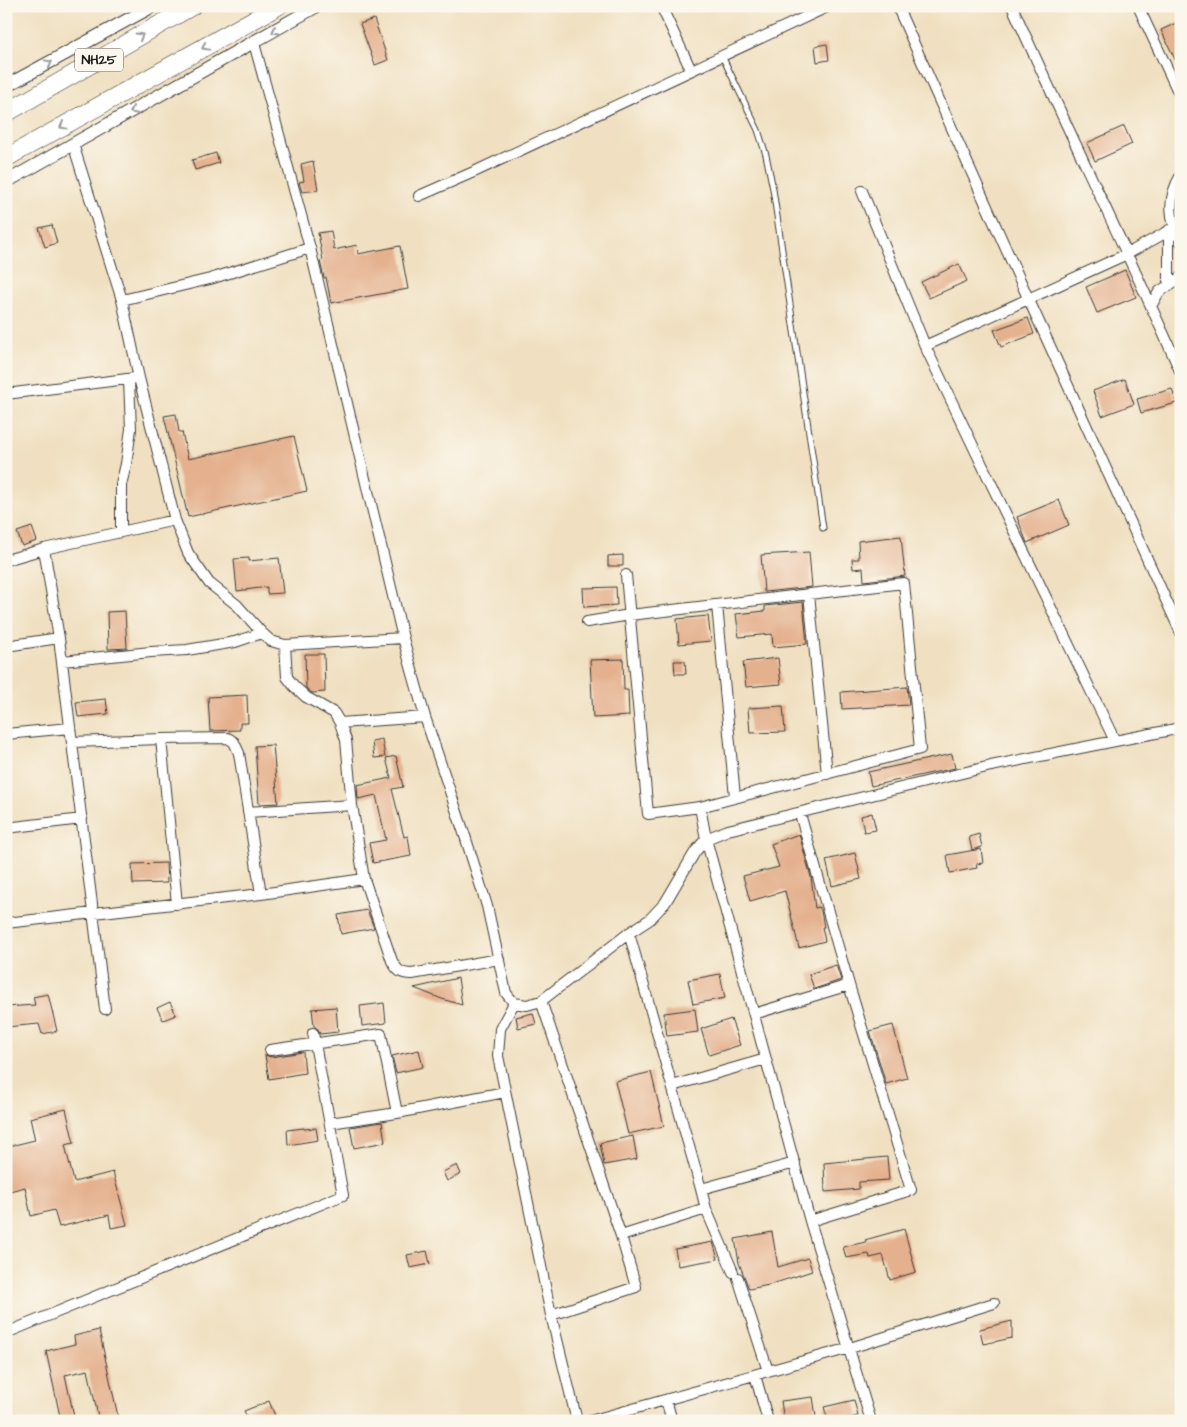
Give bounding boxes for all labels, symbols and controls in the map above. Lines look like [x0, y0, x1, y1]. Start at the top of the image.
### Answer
one-way arrow [271, 24, 280, 34]
one-way arrow [134, 33, 143, 43]
one-way arrow [202, 41, 211, 51]
road number: NH25 [75, 48, 123, 72]
one-way arrow [44, 59, 53, 69]
one-way arrow [130, 104, 139, 114]
one-way arrow [60, 120, 69, 130]

